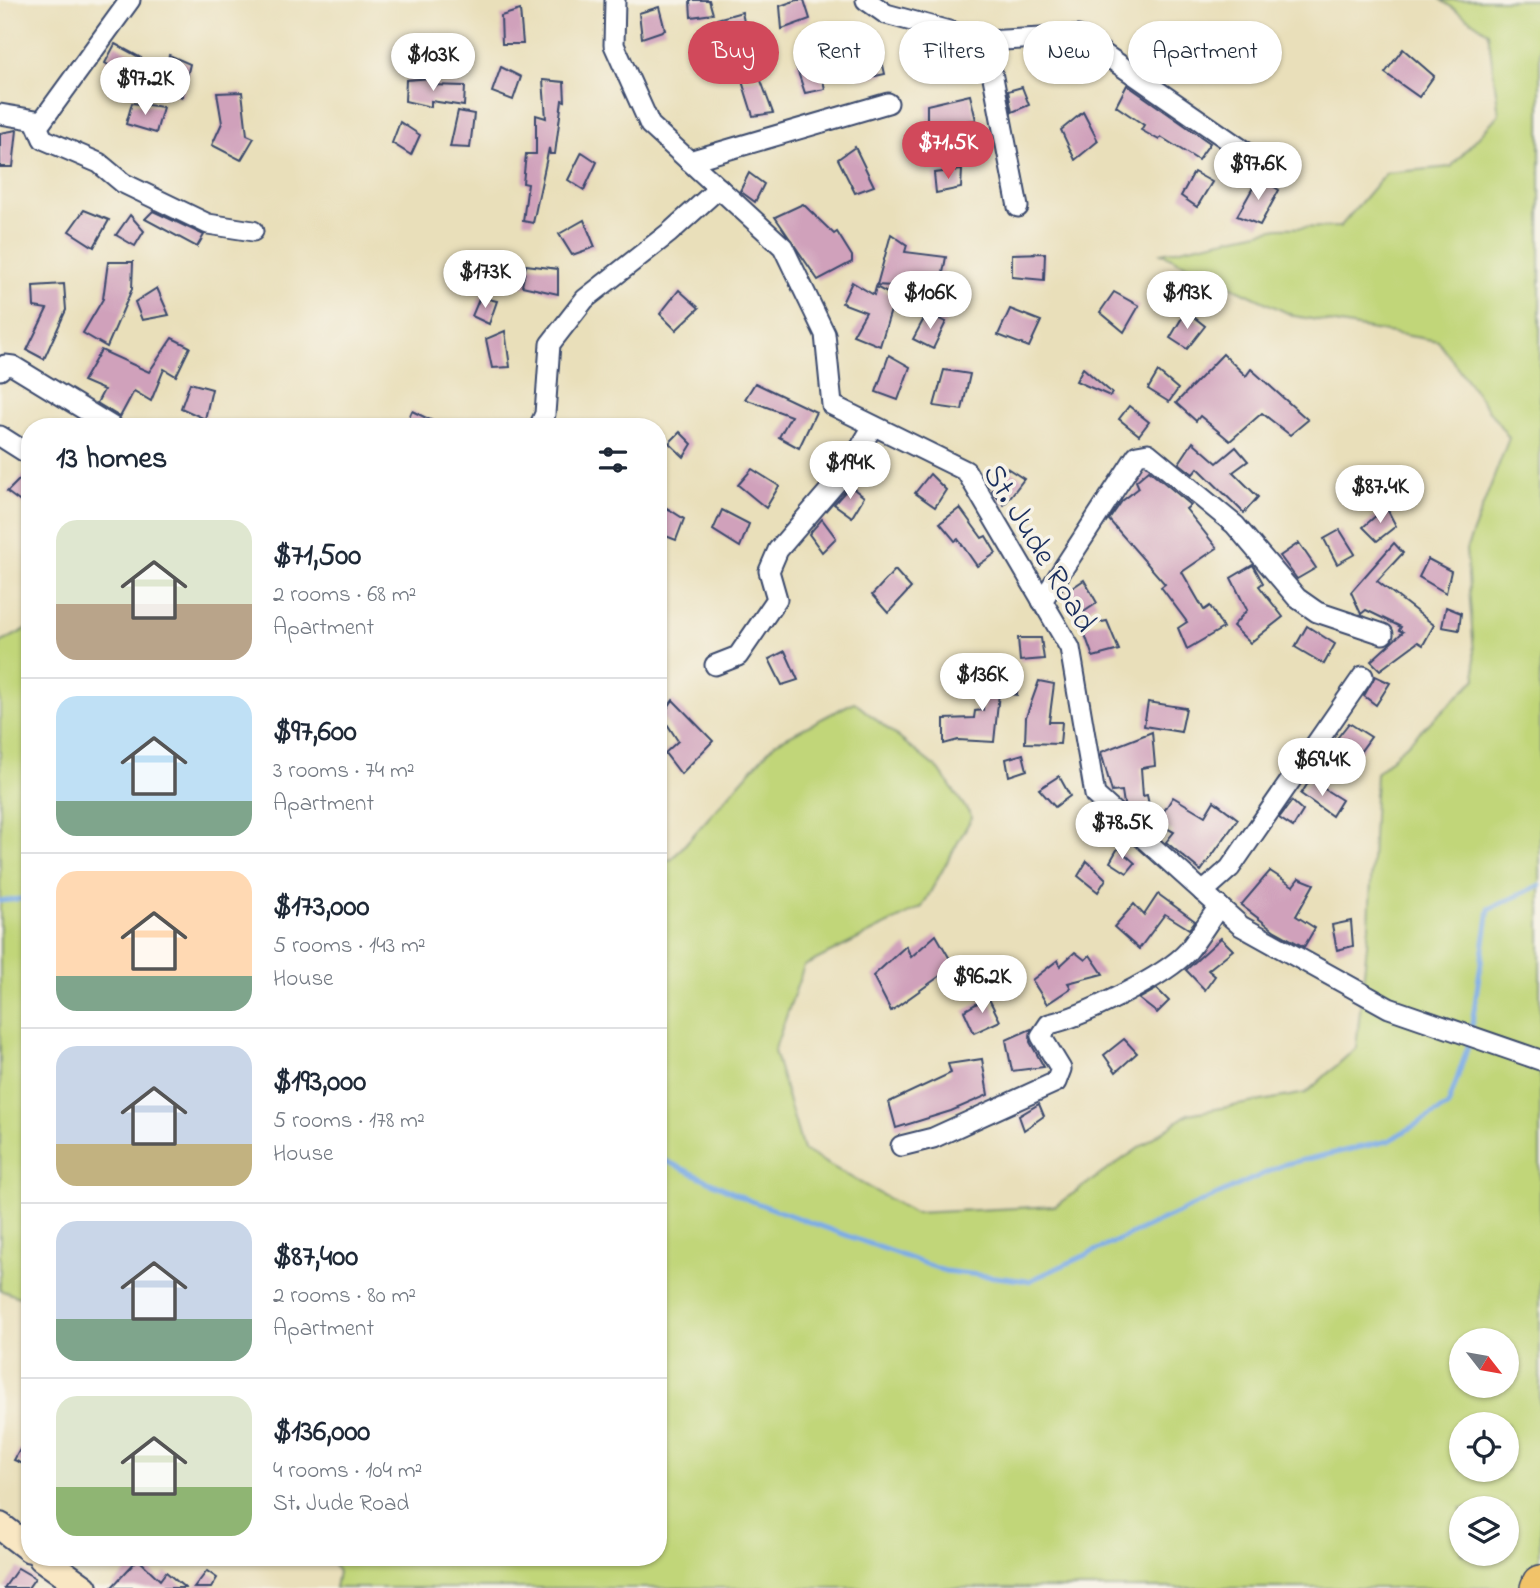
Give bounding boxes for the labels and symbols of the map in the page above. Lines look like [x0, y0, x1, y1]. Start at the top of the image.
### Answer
pin: $103K [384, 34, 482, 93]
pin: $97.2K [88, 58, 202, 117]
pin: $71.5K [891, 122, 1005, 181]
pin: $97.6K [1201, 142, 1315, 202]
pin: $173K [436, 250, 534, 310]
pin: $106K [881, 272, 979, 331]
pin: $193K [1138, 272, 1236, 331]
pin: $194K [801, 442, 899, 501]
street label: St. Jude Road [969, 455, 1107, 642]
pin: $87.4K [1323, 466, 1437, 525]
pin: $136K [933, 654, 1031, 713]
pin: $69.4K [1265, 738, 1379, 798]
pin: $78.5K [1065, 802, 1179, 861]
pin: $96.2K [925, 956, 1039, 1015]
north arrow [1449, 1328, 1519, 1398]

